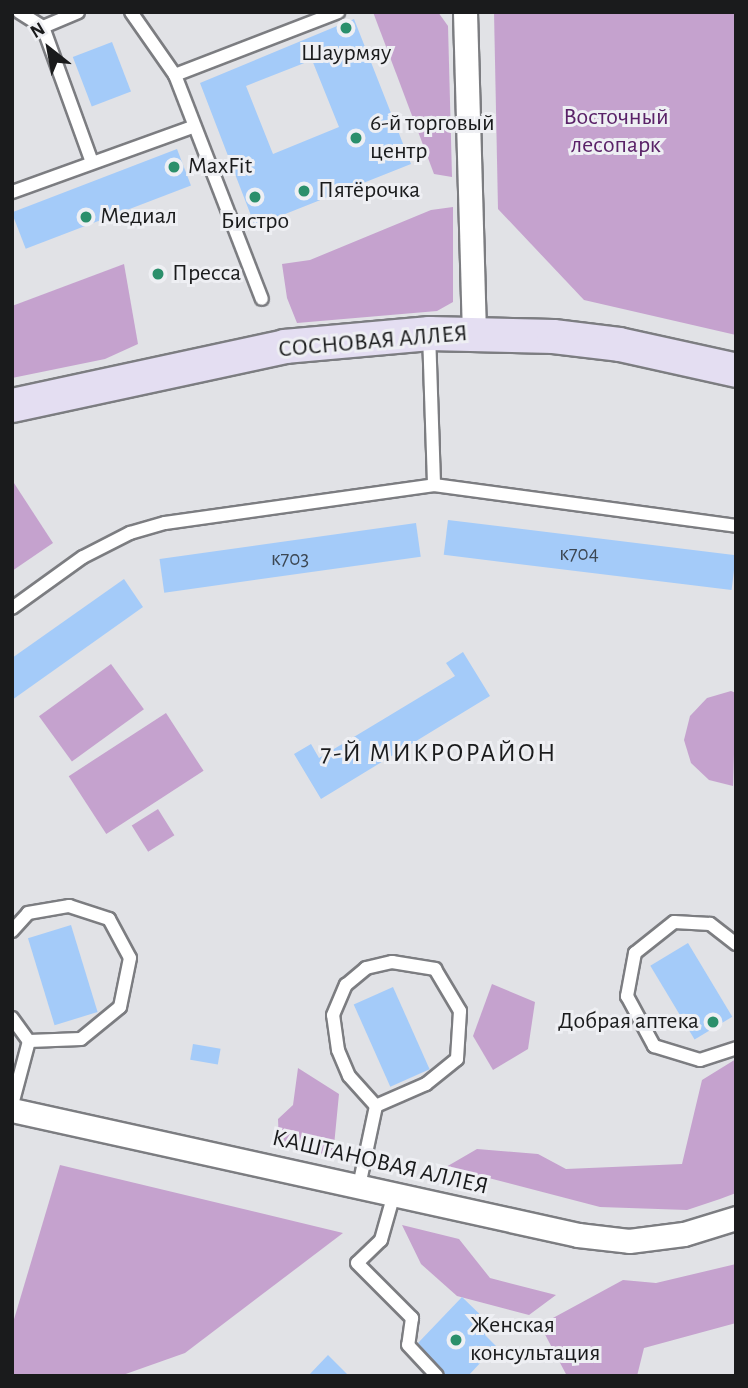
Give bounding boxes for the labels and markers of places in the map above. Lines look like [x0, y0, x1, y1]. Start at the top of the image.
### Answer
marker: Шаурмяу [338, 20, 354, 36]
place label: Шаурмяу [301, 40, 391, 68]
place label: 6-й торговый центр [370, 110, 495, 166]
marker: 6-й торговый центр [348, 130, 364, 146]
place label: MaxFit [188, 153, 252, 181]
marker: MaxFit [166, 159, 182, 175]
place label: Пятёрочка [318, 177, 420, 205]
marker: Пятёрочка [296, 183, 312, 199]
marker: Бистро [247, 189, 263, 205]
place label: Медиал [100, 203, 177, 231]
place label: Бистро [221, 208, 289, 236]
marker: Медиал [78, 209, 94, 225]
place label: Пресса [172, 260, 241, 288]
marker: Пресса [150, 266, 166, 282]
place label: Добрая аптека [558, 1008, 699, 1036]
marker: Добрая аптека [705, 1014, 721, 1030]
place label: Женская консультация [470, 1312, 600, 1368]
marker: Женская консультация [448, 1332, 464, 1348]

